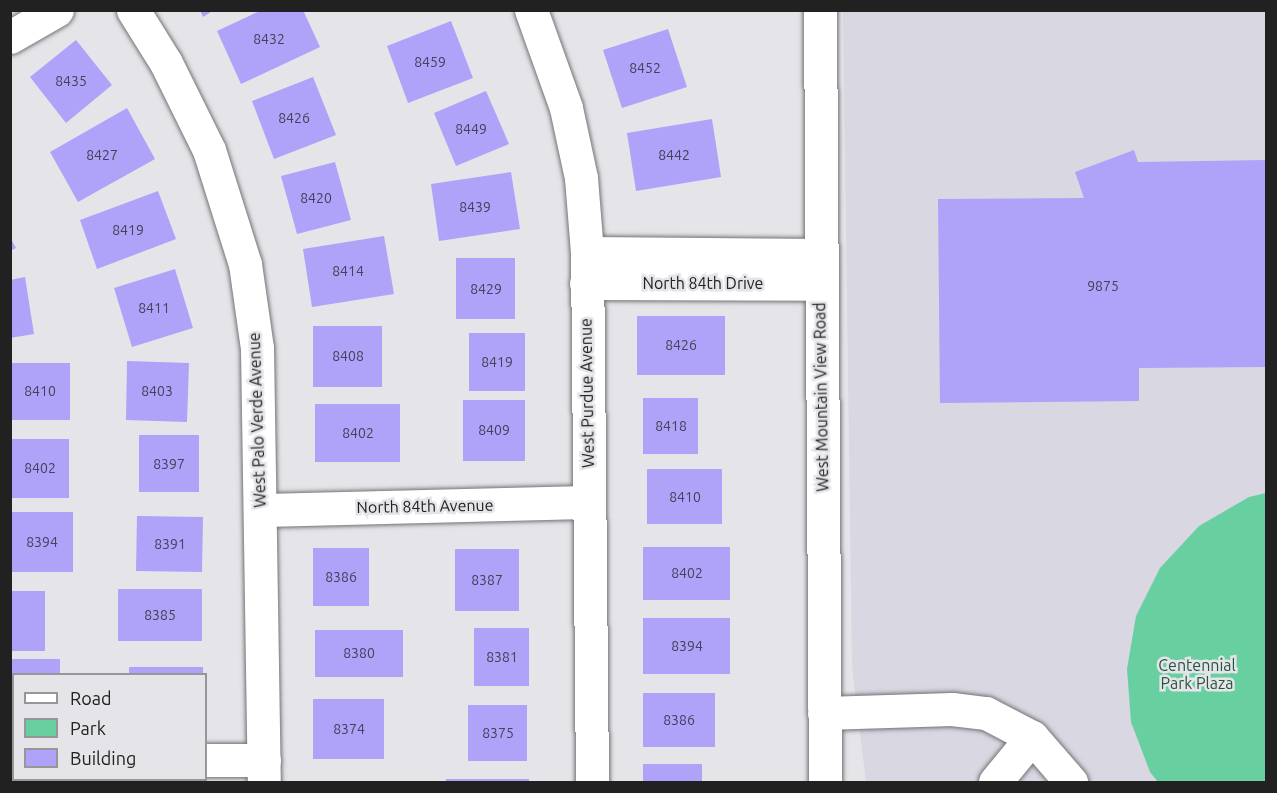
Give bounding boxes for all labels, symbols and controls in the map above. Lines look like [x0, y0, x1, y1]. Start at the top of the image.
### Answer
house number: 8432 [253, 31, 285, 47]
house number: 8459 [414, 54, 446, 70]
house number: 8452 [629, 60, 661, 76]
house number: 8435 [55, 73, 87, 89]
house number: 8426 [278, 110, 310, 126]
house number: 8449 [455, 121, 487, 137]
house number: 8427 [86, 147, 118, 163]
house number: 8442 [658, 147, 690, 163]
house number: 8420 [300, 190, 332, 206]
house number: 8439 [459, 199, 491, 215]
house number: 8419 [112, 222, 144, 238]
house number: 8414 [332, 263, 364, 279]
street label: North 84th Drive [643, 273, 763, 293]
house number: 9875 [1087, 278, 1119, 294]
house number: 8429 [470, 281, 502, 297]
house number: 8411 [138, 300, 170, 316]
street label: West Mountain View Road [810, 302, 832, 492]
street label: West Purdue Avenue [576, 318, 598, 468]
street label: West Palo Verde Avenue [244, 332, 270, 508]
house number: 8426 [665, 337, 697, 353]
house number: 8408 [332, 348, 364, 364]
house number: 8419 [481, 354, 513, 370]
house number: 8410 [24, 383, 56, 399]
house number: 8403 [141, 383, 173, 399]
house number: 8418 [655, 418, 687, 434]
house number: 8409 [478, 422, 510, 438]
house number: 8402 [342, 425, 374, 441]
house number: 8397 [153, 456, 185, 472]
house number: 8402 [24, 460, 56, 476]
house number: 8410 [669, 489, 701, 505]
street label: North 84th Avenue [356, 495, 494, 517]
house number: 8394 [26, 534, 58, 550]
house number: 8391 [154, 536, 186, 552]
house number: 8402 [671, 565, 703, 581]
house number: 8386 [325, 569, 357, 585]
house number: 8387 [471, 572, 503, 588]
house number: 8385 [144, 607, 176, 623]
house number: 8394 [671, 638, 703, 654]
house number: 8380 [343, 645, 375, 661]
house number: 8381 [486, 649, 518, 665]
park label: Centennial Park Plaza [1158, 655, 1236, 693]
legend [12, 673, 207, 781]
text: Road [70, 688, 112, 708]
house number: 8386 [663, 712, 695, 728]
text: Park [70, 718, 106, 738]
house number: 8374 [333, 721, 365, 737]
house number: 8375 [482, 725, 514, 741]
text: Building [70, 748, 136, 768]

